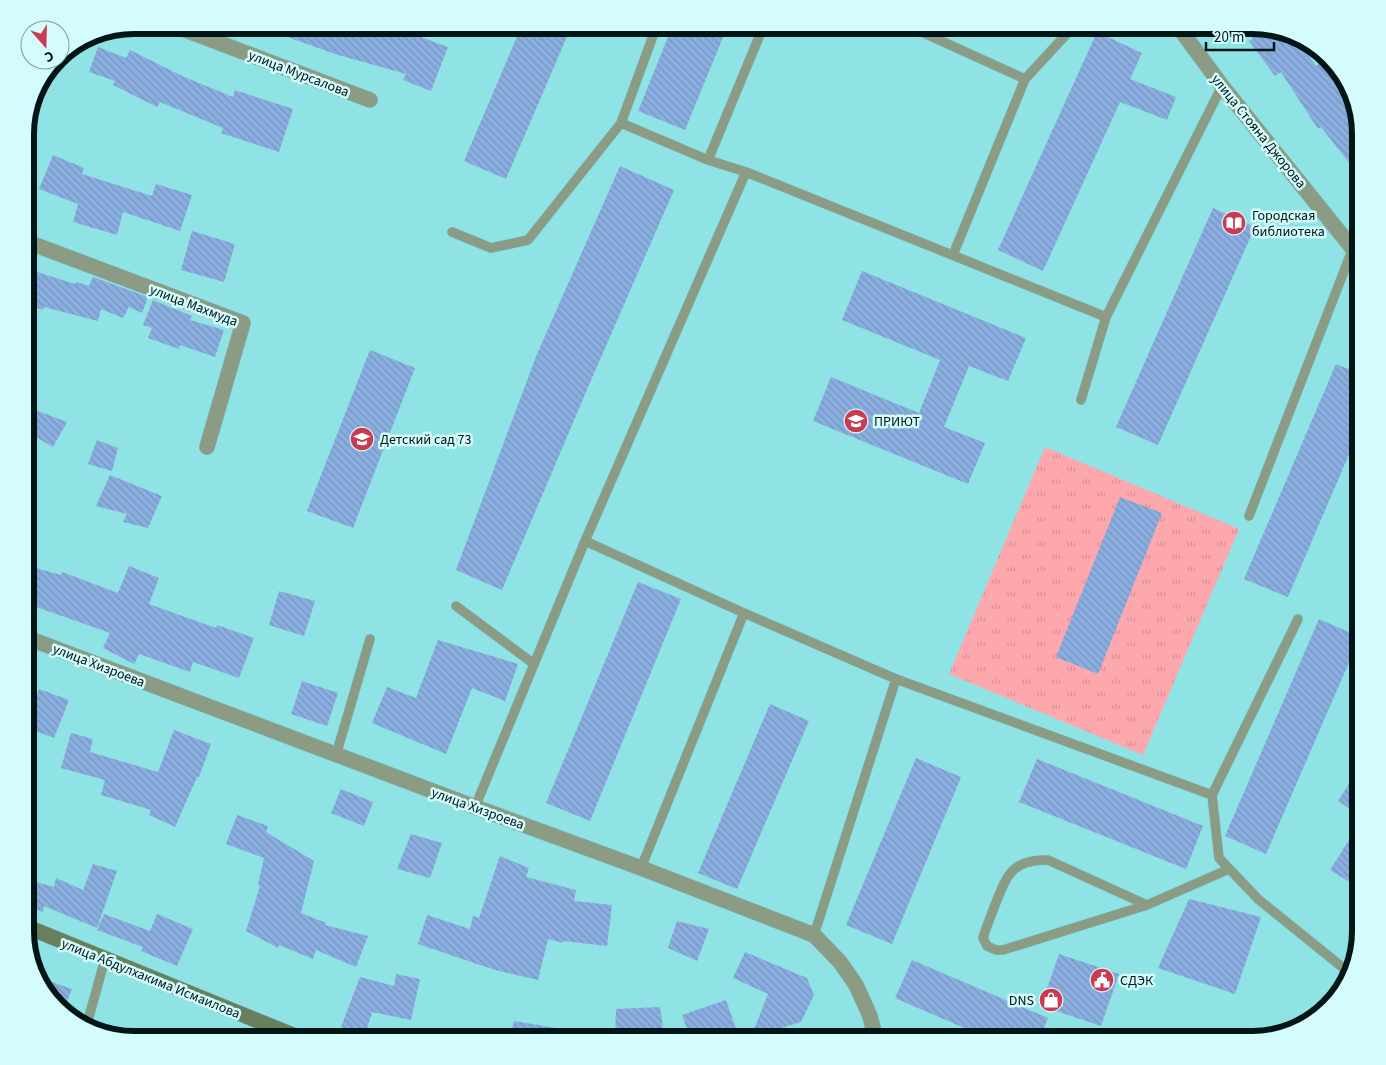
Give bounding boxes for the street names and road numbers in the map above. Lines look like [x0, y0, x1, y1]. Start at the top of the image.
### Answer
street label: улица Мурсалова [245, 46, 352, 102]
street label: улица Стояна Джорова [1206, 70, 1310, 193]
street label: улица Махмуда [147, 280, 241, 332]
street label: улица Хизроева [50, 639, 148, 693]
street label: улица Хизроева [428, 783, 527, 835]
street label: улица Абдулхакима Исмаилова [58, 934, 243, 1024]

